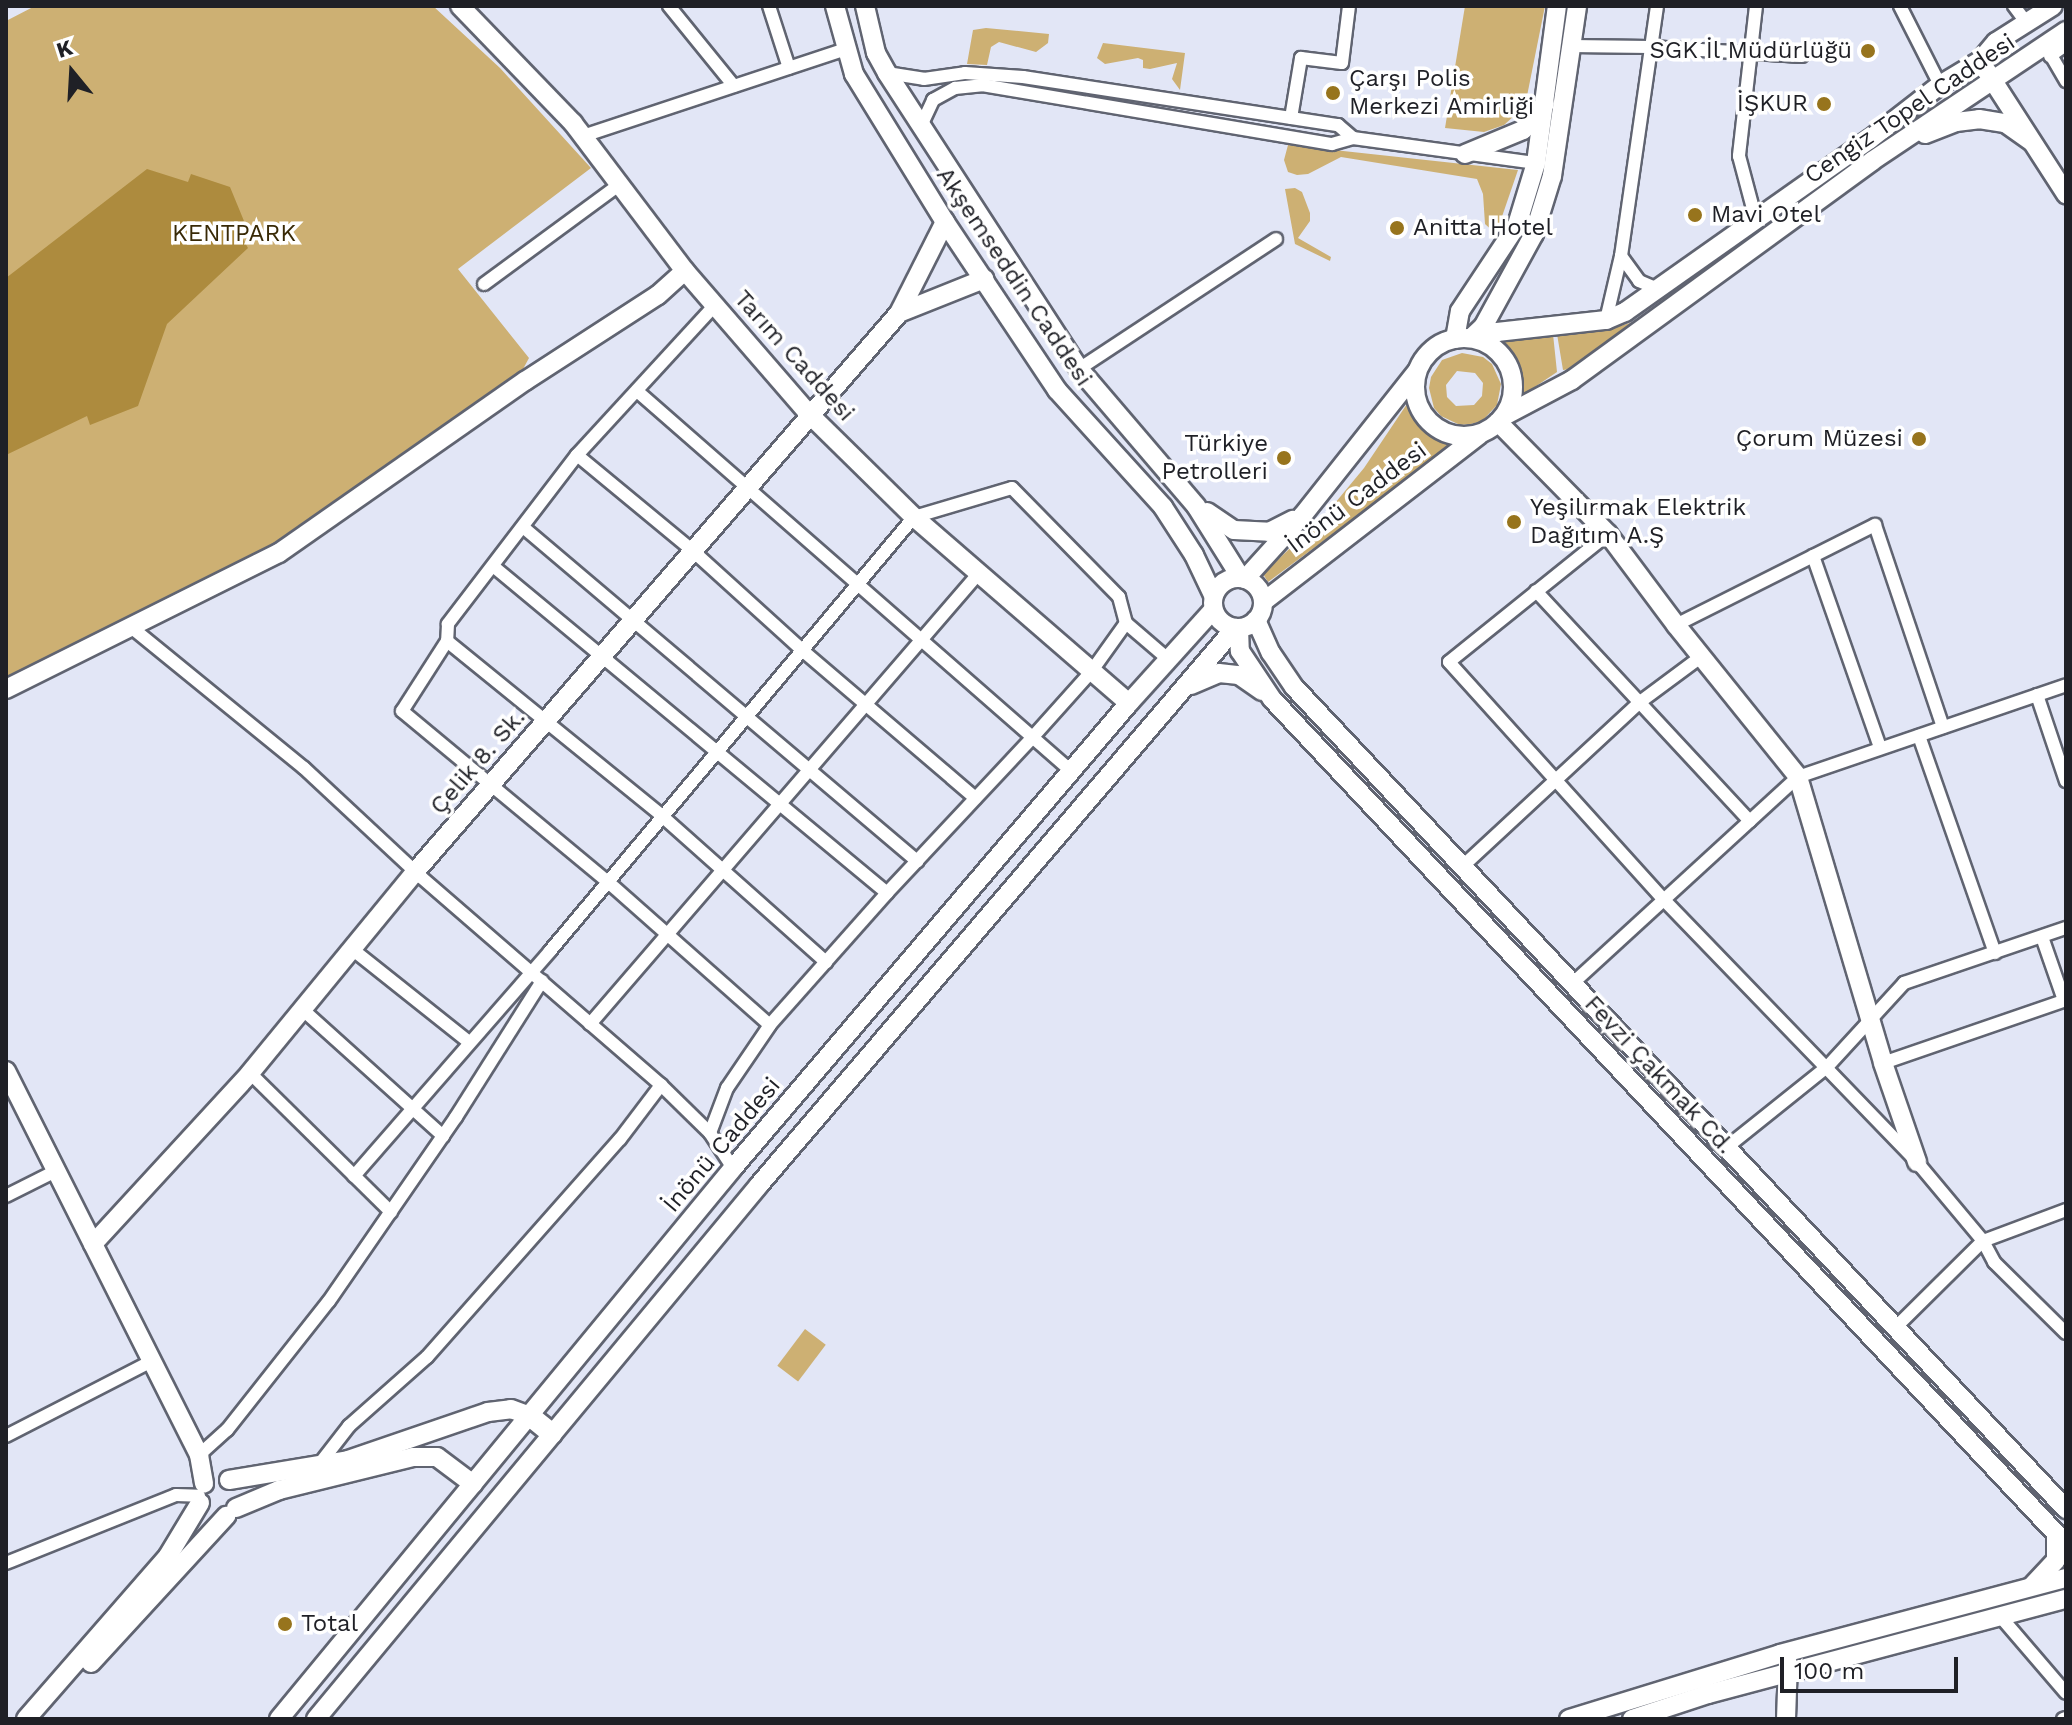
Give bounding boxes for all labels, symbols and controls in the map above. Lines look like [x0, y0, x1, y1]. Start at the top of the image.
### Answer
street label: Cengiz Topel Caddesi [1799, 27, 2021, 191]
north arrow [32, 32, 112, 112]
text: K [53, 34, 76, 63]
place label: SGK İl Müdürlüğü [1648, 37, 1852, 65]
marker: SGK İl Müdürlüğü [1859, 42, 1877, 60]
place label: Çarşı Polis Merkezi Amirliği [1349, 65, 1535, 121]
marker: Çarşı Polis Merkezi Amirliği [1324, 84, 1342, 102]
place label: İŞKUR [1737, 90, 1808, 118]
marker: İŞKUR [1815, 95, 1833, 113]
street label: Akşemseddin Caddesi [930, 162, 1098, 392]
place label: Mavi Otel [1711, 201, 1821, 229]
marker: Mavi Otel [1686, 206, 1704, 224]
place label: Anitta Hotel [1413, 214, 1553, 242]
marker: Anitta Hotel [1388, 219, 1406, 237]
park label: KENTPARK [172, 220, 296, 248]
street label: Tarım Caddesi [728, 285, 860, 427]
place label: Çorum Müzesi [1736, 425, 1903, 453]
place label: Türkiye Petrolleri [1162, 430, 1268, 486]
marker: Çorum Müzesi [1910, 430, 1928, 448]
street label: İnönü Caddesi [1282, 436, 1432, 560]
marker: Türkiye Petrolleri [1275, 449, 1293, 467]
place label: Yeşilırmak Elektrik Dağıtım A.Ş [1530, 494, 1747, 550]
marker: Yeşilırmak Elektrik Dağıtım A.Ş [1505, 513, 1523, 531]
street label: Çelik 8. Sk. [424, 703, 532, 821]
street label: Fevzi Çakmak Cd. [1578, 990, 1740, 1160]
street label: İnönü Caddesi [657, 1072, 787, 1218]
place label: Total [301, 1610, 358, 1638]
marker: Total [276, 1615, 294, 1633]
scale bar [1784, 1641, 1962, 1691]
text: 100 m [1794, 1657, 1864, 1685]

